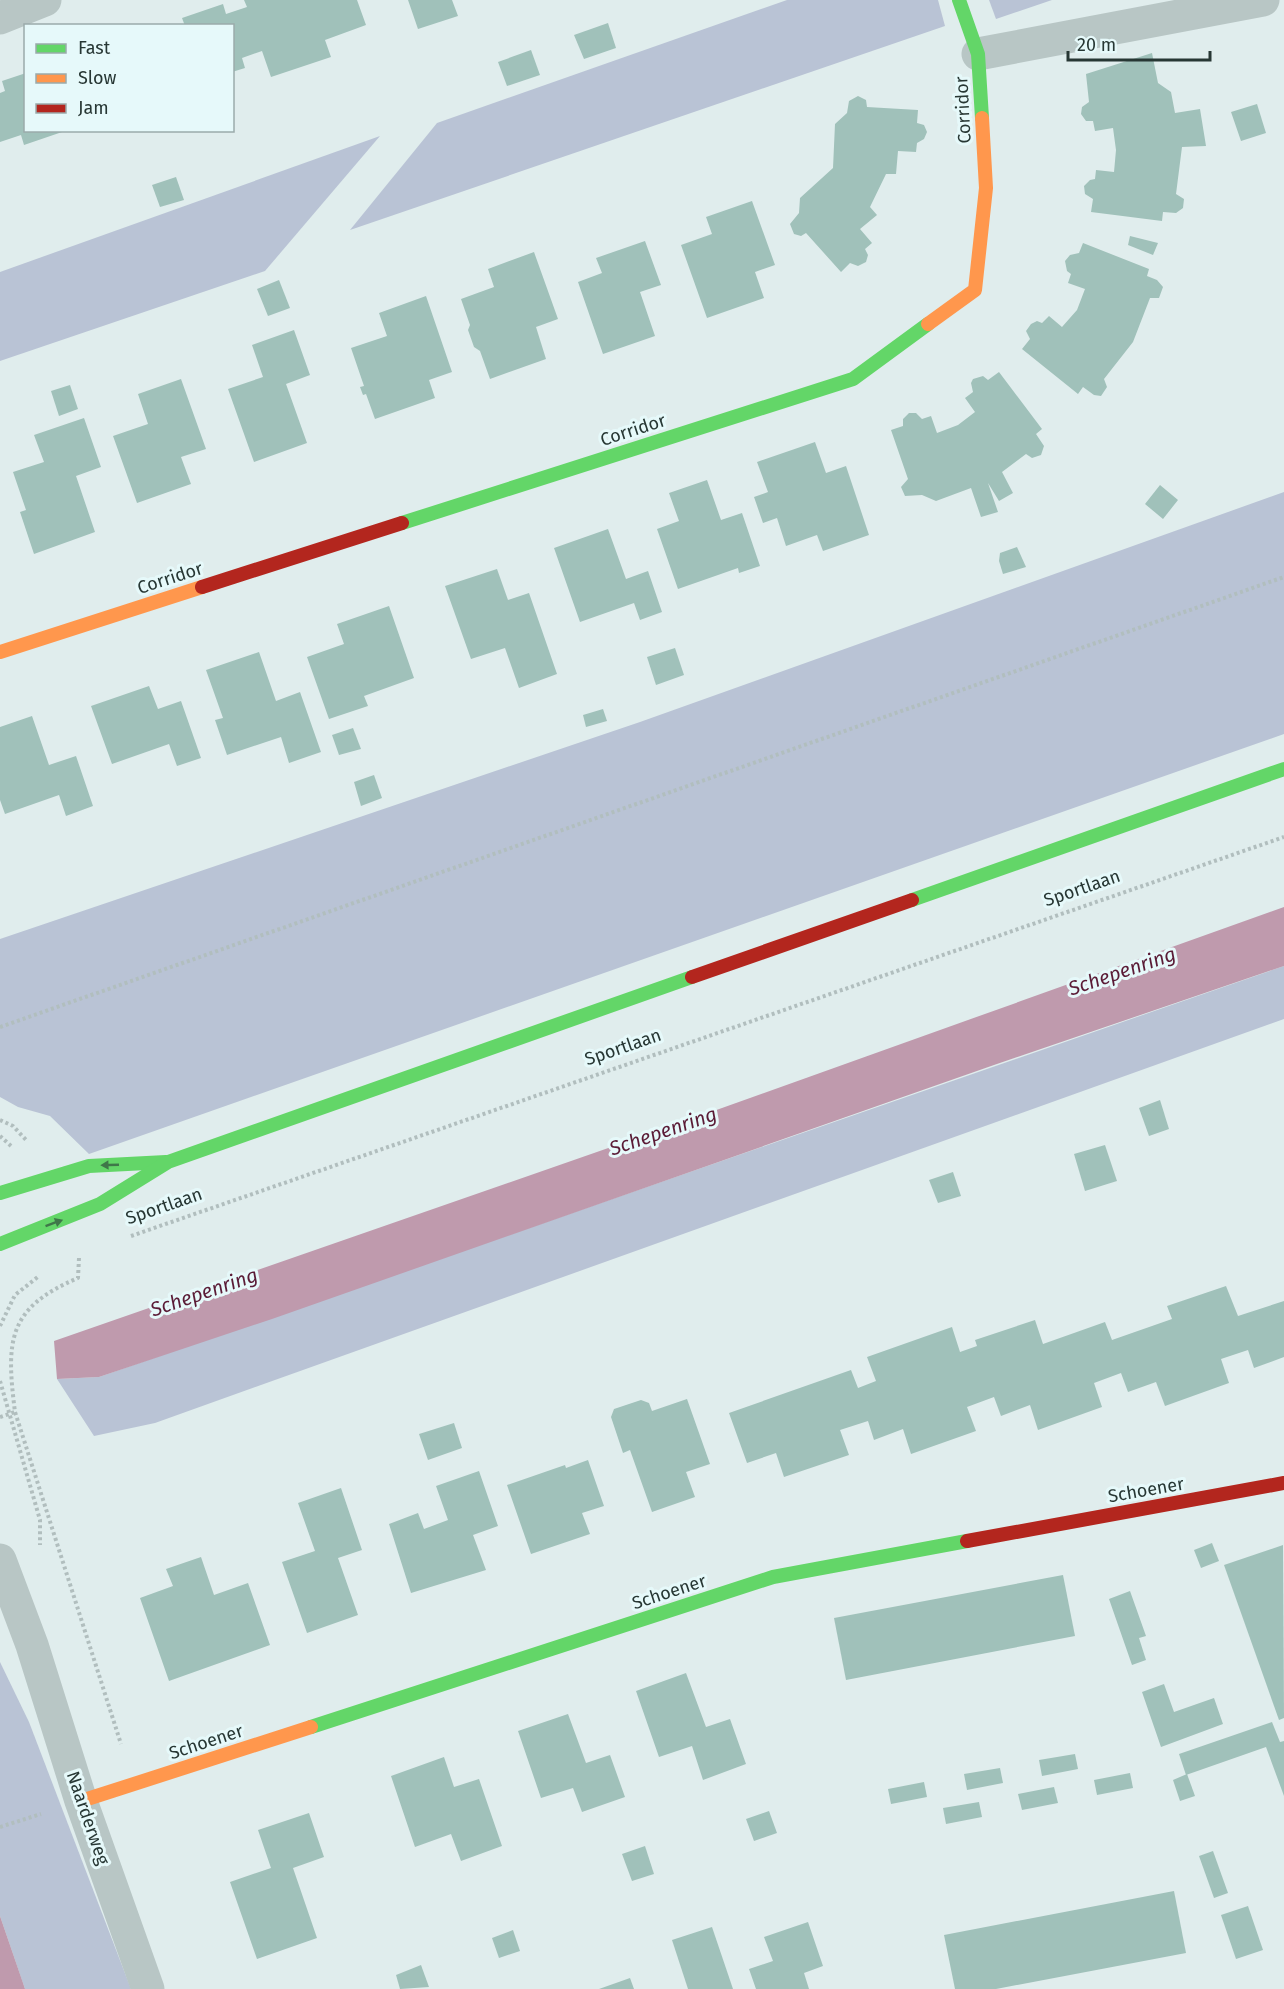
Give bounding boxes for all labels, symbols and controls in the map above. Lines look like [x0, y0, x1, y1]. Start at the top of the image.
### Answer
legend [24, 24, 234, 132]
scale bar [1068, 24, 1210, 62]
text: 20 m [1077, 34, 1116, 56]
text: Fast [78, 37, 111, 59]
text: Slow [78, 67, 117, 89]
street label: Corridor [950, 76, 976, 144]
text: Jam [78, 97, 109, 119]
street label: Corridor [598, 409, 669, 451]
street label: Corridor [135, 557, 206, 599]
street label: Sportlaan [1041, 865, 1123, 911]
water label: Schepenring [1064, 941, 1179, 1001]
street label: Sportlaan [582, 1024, 664, 1070]
water label: Schepenring [605, 1101, 720, 1161]
one-way arrow [100, 1160, 119, 1169]
street label: Sportlaan [123, 1183, 205, 1229]
one-way arrow [46, 1218, 64, 1228]
water label: Schepenring [146, 1262, 261, 1322]
street label: Schoener [1106, 1473, 1186, 1507]
street label: Schoener [629, 1570, 709, 1614]
street label: Schoener [166, 1720, 246, 1764]
street label: Naarderweg [62, 1768, 115, 1868]

